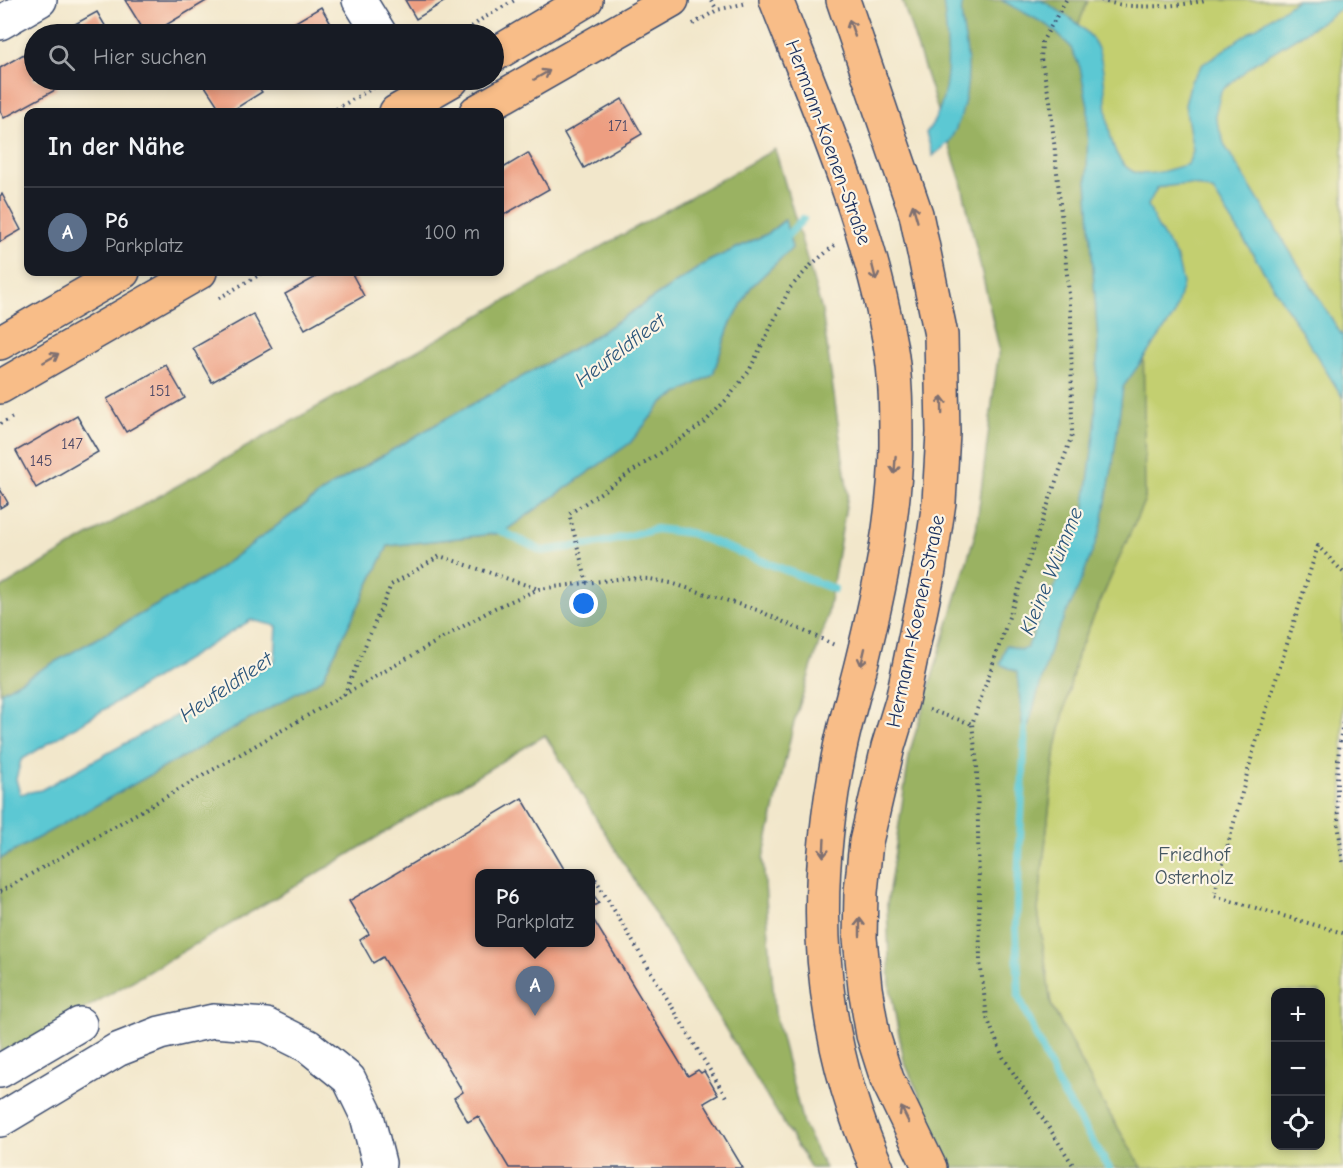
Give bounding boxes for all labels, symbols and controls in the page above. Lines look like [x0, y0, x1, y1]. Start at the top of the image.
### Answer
one-way arrow [846, 19, 857, 38]
search box [24, 24, 504, 90]
street label: Hermann-Koenen-Straße [781, 36, 876, 248]
icon: search [45, 41, 78, 74]
text: Hier suchen [93, 44, 207, 70]
one-way arrow [533, 69, 550, 81]
house number: 171 [608, 117, 628, 135]
text: In der Nähe [48, 132, 185, 162]
one-way arrow [909, 204, 920, 223]
text: P6 [105, 208, 129, 234]
text: A [62, 221, 73, 244]
text: 100 m [425, 221, 480, 244]
text: Parkplatz [105, 234, 183, 257]
one-way arrow [869, 263, 880, 282]
water label: Heufeldfleet [570, 307, 671, 392]
one-way arrow [42, 351, 59, 363]
house number: 151 [149, 382, 171, 400]
one-way arrow [937, 395, 948, 415]
house number: 147 [61, 435, 83, 453]
house number: 145 [30, 452, 52, 470]
one-way arrow [889, 455, 900, 475]
water label: Kleine Wümme [1014, 503, 1088, 638]
street label: Hermann-Koenen-Straße [882, 513, 949, 729]
your location [569, 589, 598, 618]
water label: Heufeldfleet [175, 646, 278, 727]
one-way arrow [857, 647, 868, 667]
one-way arrow [819, 838, 830, 858]
park label: Friedhof Osterholz [1155, 843, 1234, 889]
popup [475, 869, 595, 947]
text: P6 [496, 884, 520, 910]
text: Parkplatz [496, 910, 574, 933]
one-way arrow [854, 918, 866, 938]
pin: A [516, 966, 554, 1016]
map controls [1271, 988, 1325, 1150]
button: + [1271, 988, 1325, 1042]
button: − [1271, 1042, 1325, 1096]
button: locate [1271, 1096, 1325, 1150]
one-way arrow [898, 1107, 910, 1125]

